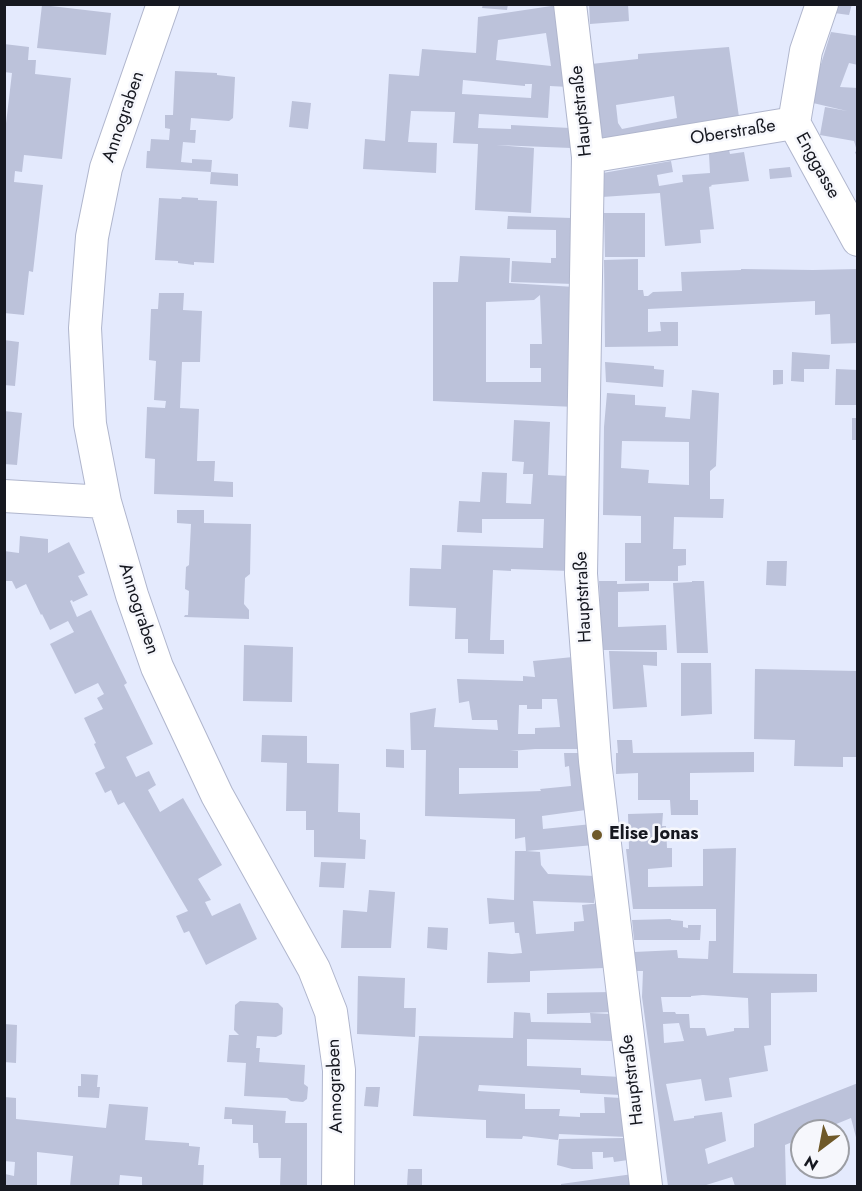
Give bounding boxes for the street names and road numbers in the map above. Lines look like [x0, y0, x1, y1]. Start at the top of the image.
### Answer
street label: Hauptstraße [566, 64, 598, 158]
street label: Annograben [98, 69, 150, 165]
street label: Oberstraße [689, 116, 777, 150]
street label: Enggasse [790, 129, 844, 203]
street label: Hauptstraße [571, 551, 597, 643]
street label: Annograben [113, 561, 163, 657]
street label: Hauptstraße [617, 1033, 649, 1127]
street label: Annograben [324, 1038, 348, 1134]

